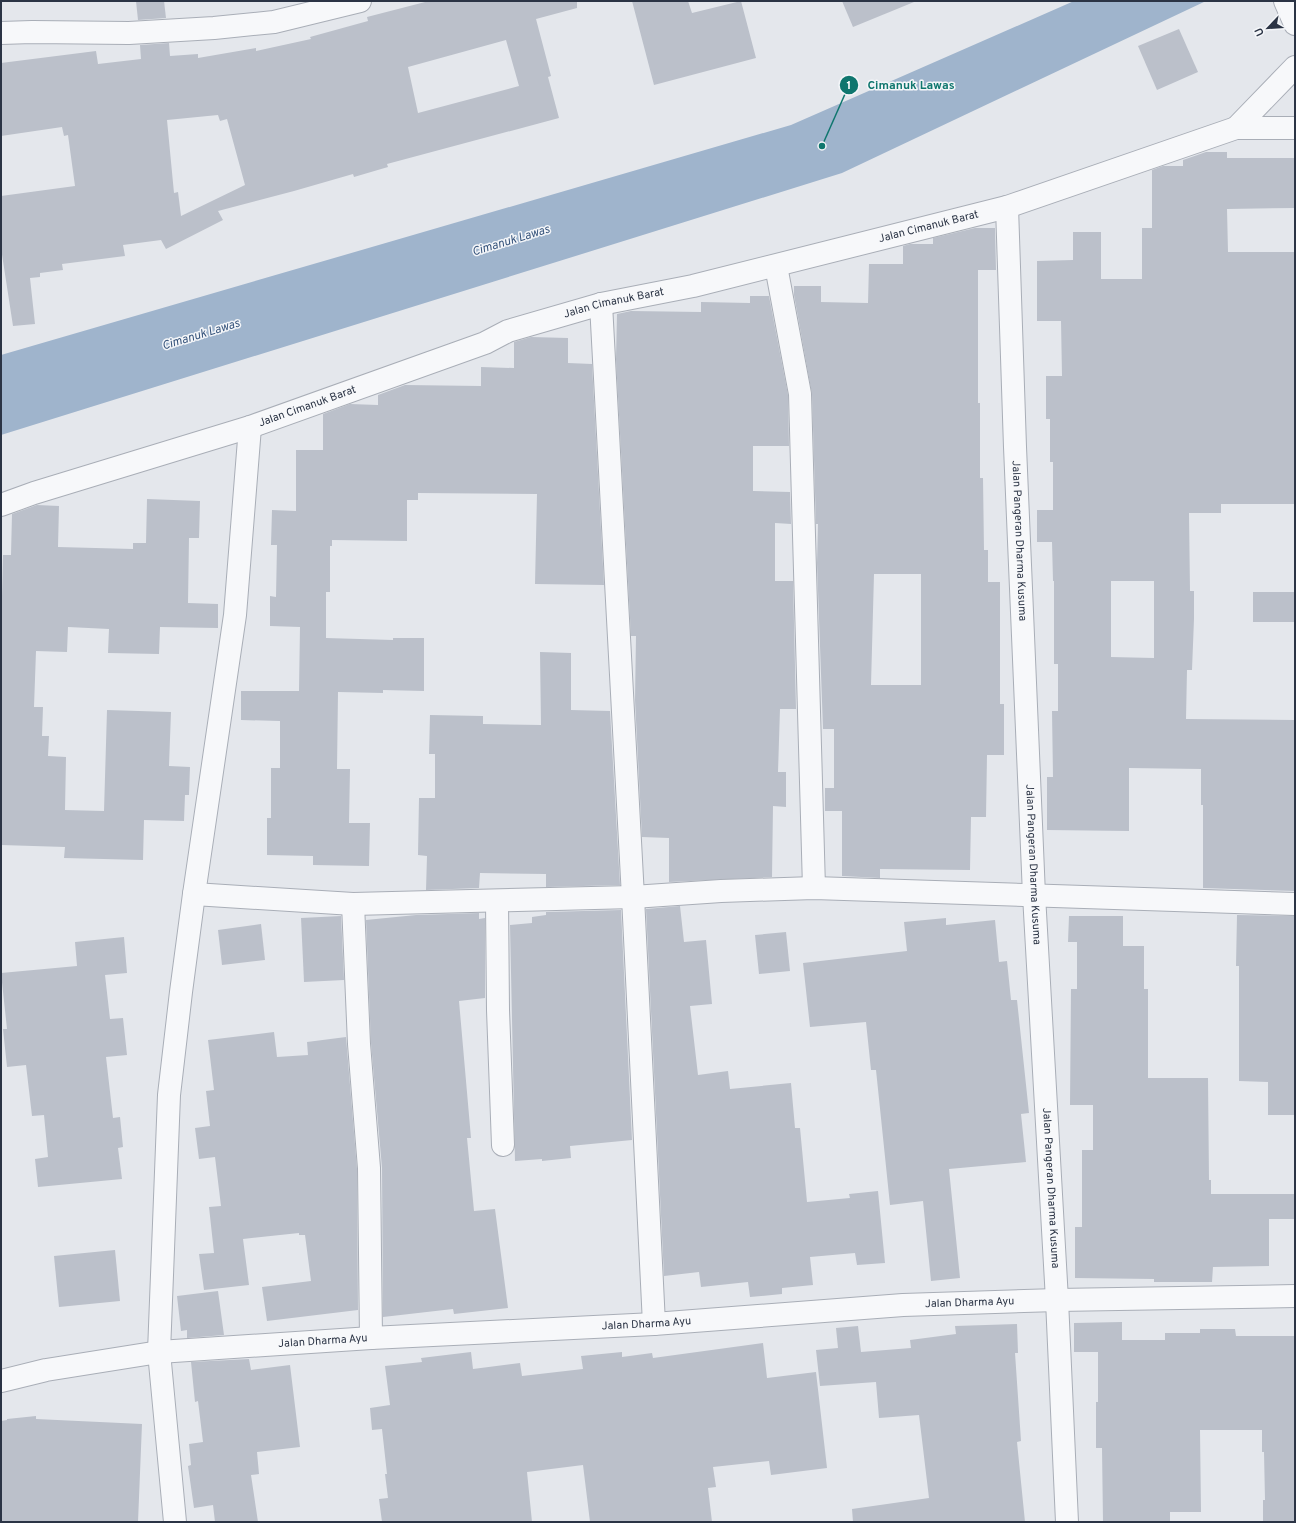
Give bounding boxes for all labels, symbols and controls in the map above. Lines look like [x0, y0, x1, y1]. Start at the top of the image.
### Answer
north arrow [1248, 8, 1288, 48]
text: U [1252, 25, 1268, 38]
callout: Cimanuk Lawas [839, 73, 962, 97]
text: 1 [847, 78, 851, 94]
text: Cimanuk Lawas [867, 78, 955, 94]
street label: Jalan Cimanuk Barat [877, 207, 980, 246]
water label: Cimanuk Lawas [470, 221, 552, 260]
street label: Jalan Cimanuk Barat [562, 285, 665, 321]
water label: Cimanuk Lawas [160, 315, 242, 354]
street label: Jalan Cimanuk Barat [257, 383, 358, 430]
street label: Jalan Pangeran Dharma Kusuma [1009, 460, 1029, 622]
street label: Jalan Pangeran Dharma Kusuma [1022, 784, 1044, 946]
street label: Jalan Pangeran Dharma Kusuma [1039, 1107, 1062, 1269]
street label: Jalan Dharma Ayu [925, 1294, 1015, 1311]
street label: Jalan Dharma Ayu [601, 1314, 692, 1334]
street label: Jalan Dharma Ayu [278, 1331, 368, 1351]

